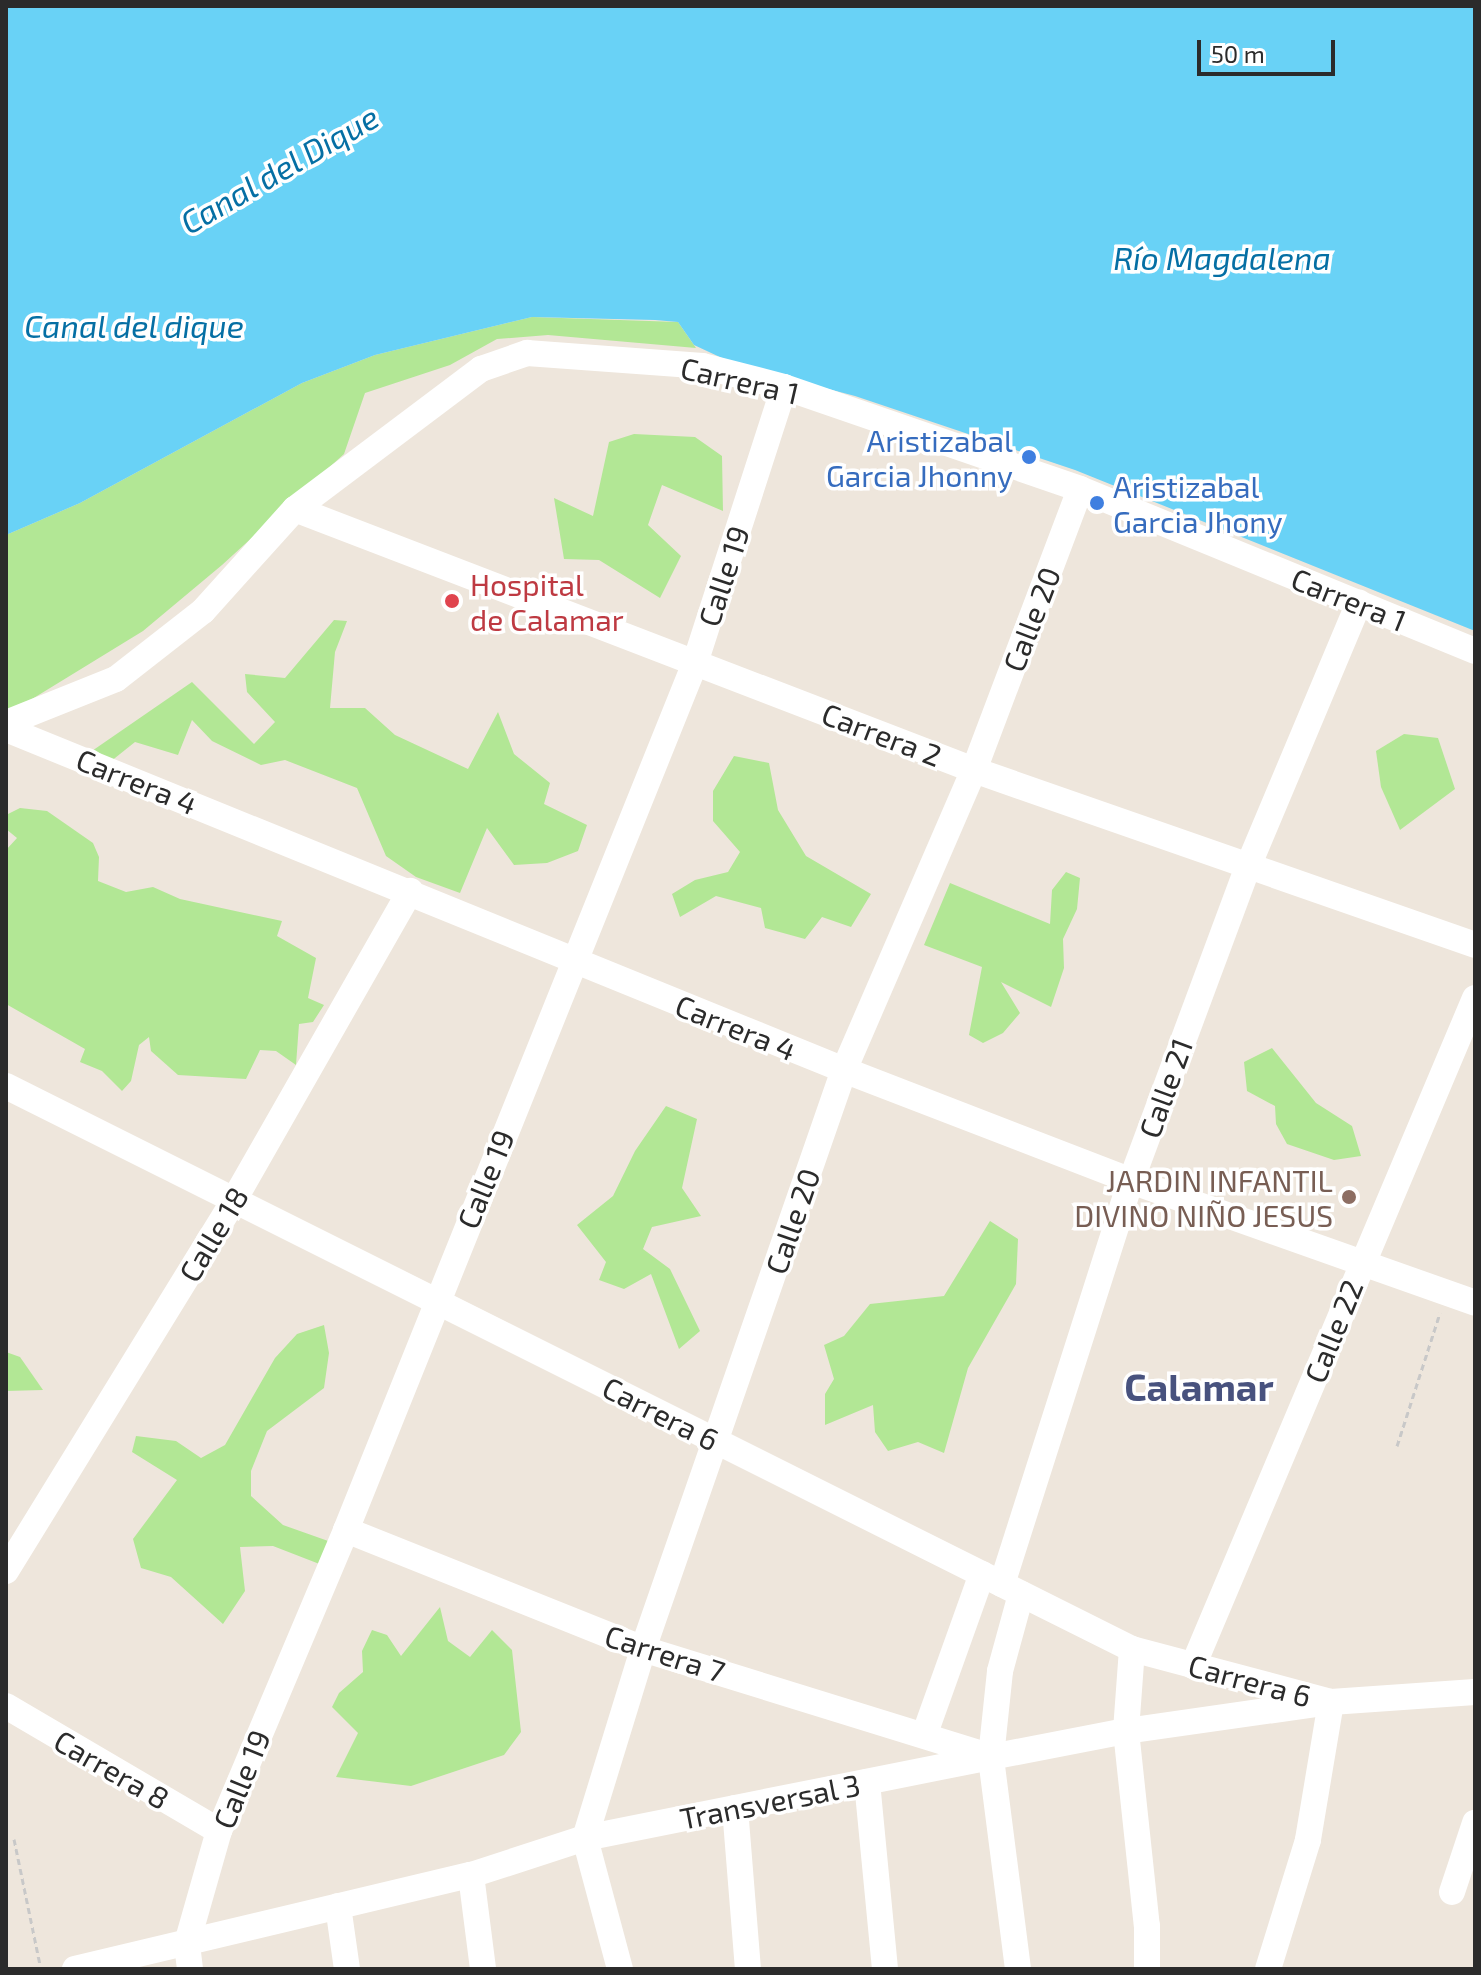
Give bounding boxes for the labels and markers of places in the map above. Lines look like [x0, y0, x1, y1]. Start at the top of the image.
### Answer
place label: Aristizabal Garcia Jhonny [825, 422, 1013, 492]
marker: Aristizabal Garcia Jhonny [1020, 448, 1038, 466]
place label: Aristizabal Garcia Jhony [1113, 468, 1283, 538]
marker: Aristizabal Garcia Jhony [1088, 494, 1106, 512]
place label: Hospital de Calamar [470, 566, 624, 636]
marker: Hospital de Calamar [441, 590, 463, 612]
place label: JARDIN INFANTIL DIVINO NIÑO JESUS [1074, 1162, 1333, 1232]
marker: JARDIN INFANTIL DIVINO NIÑO JESUS [1340, 1188, 1358, 1206]

